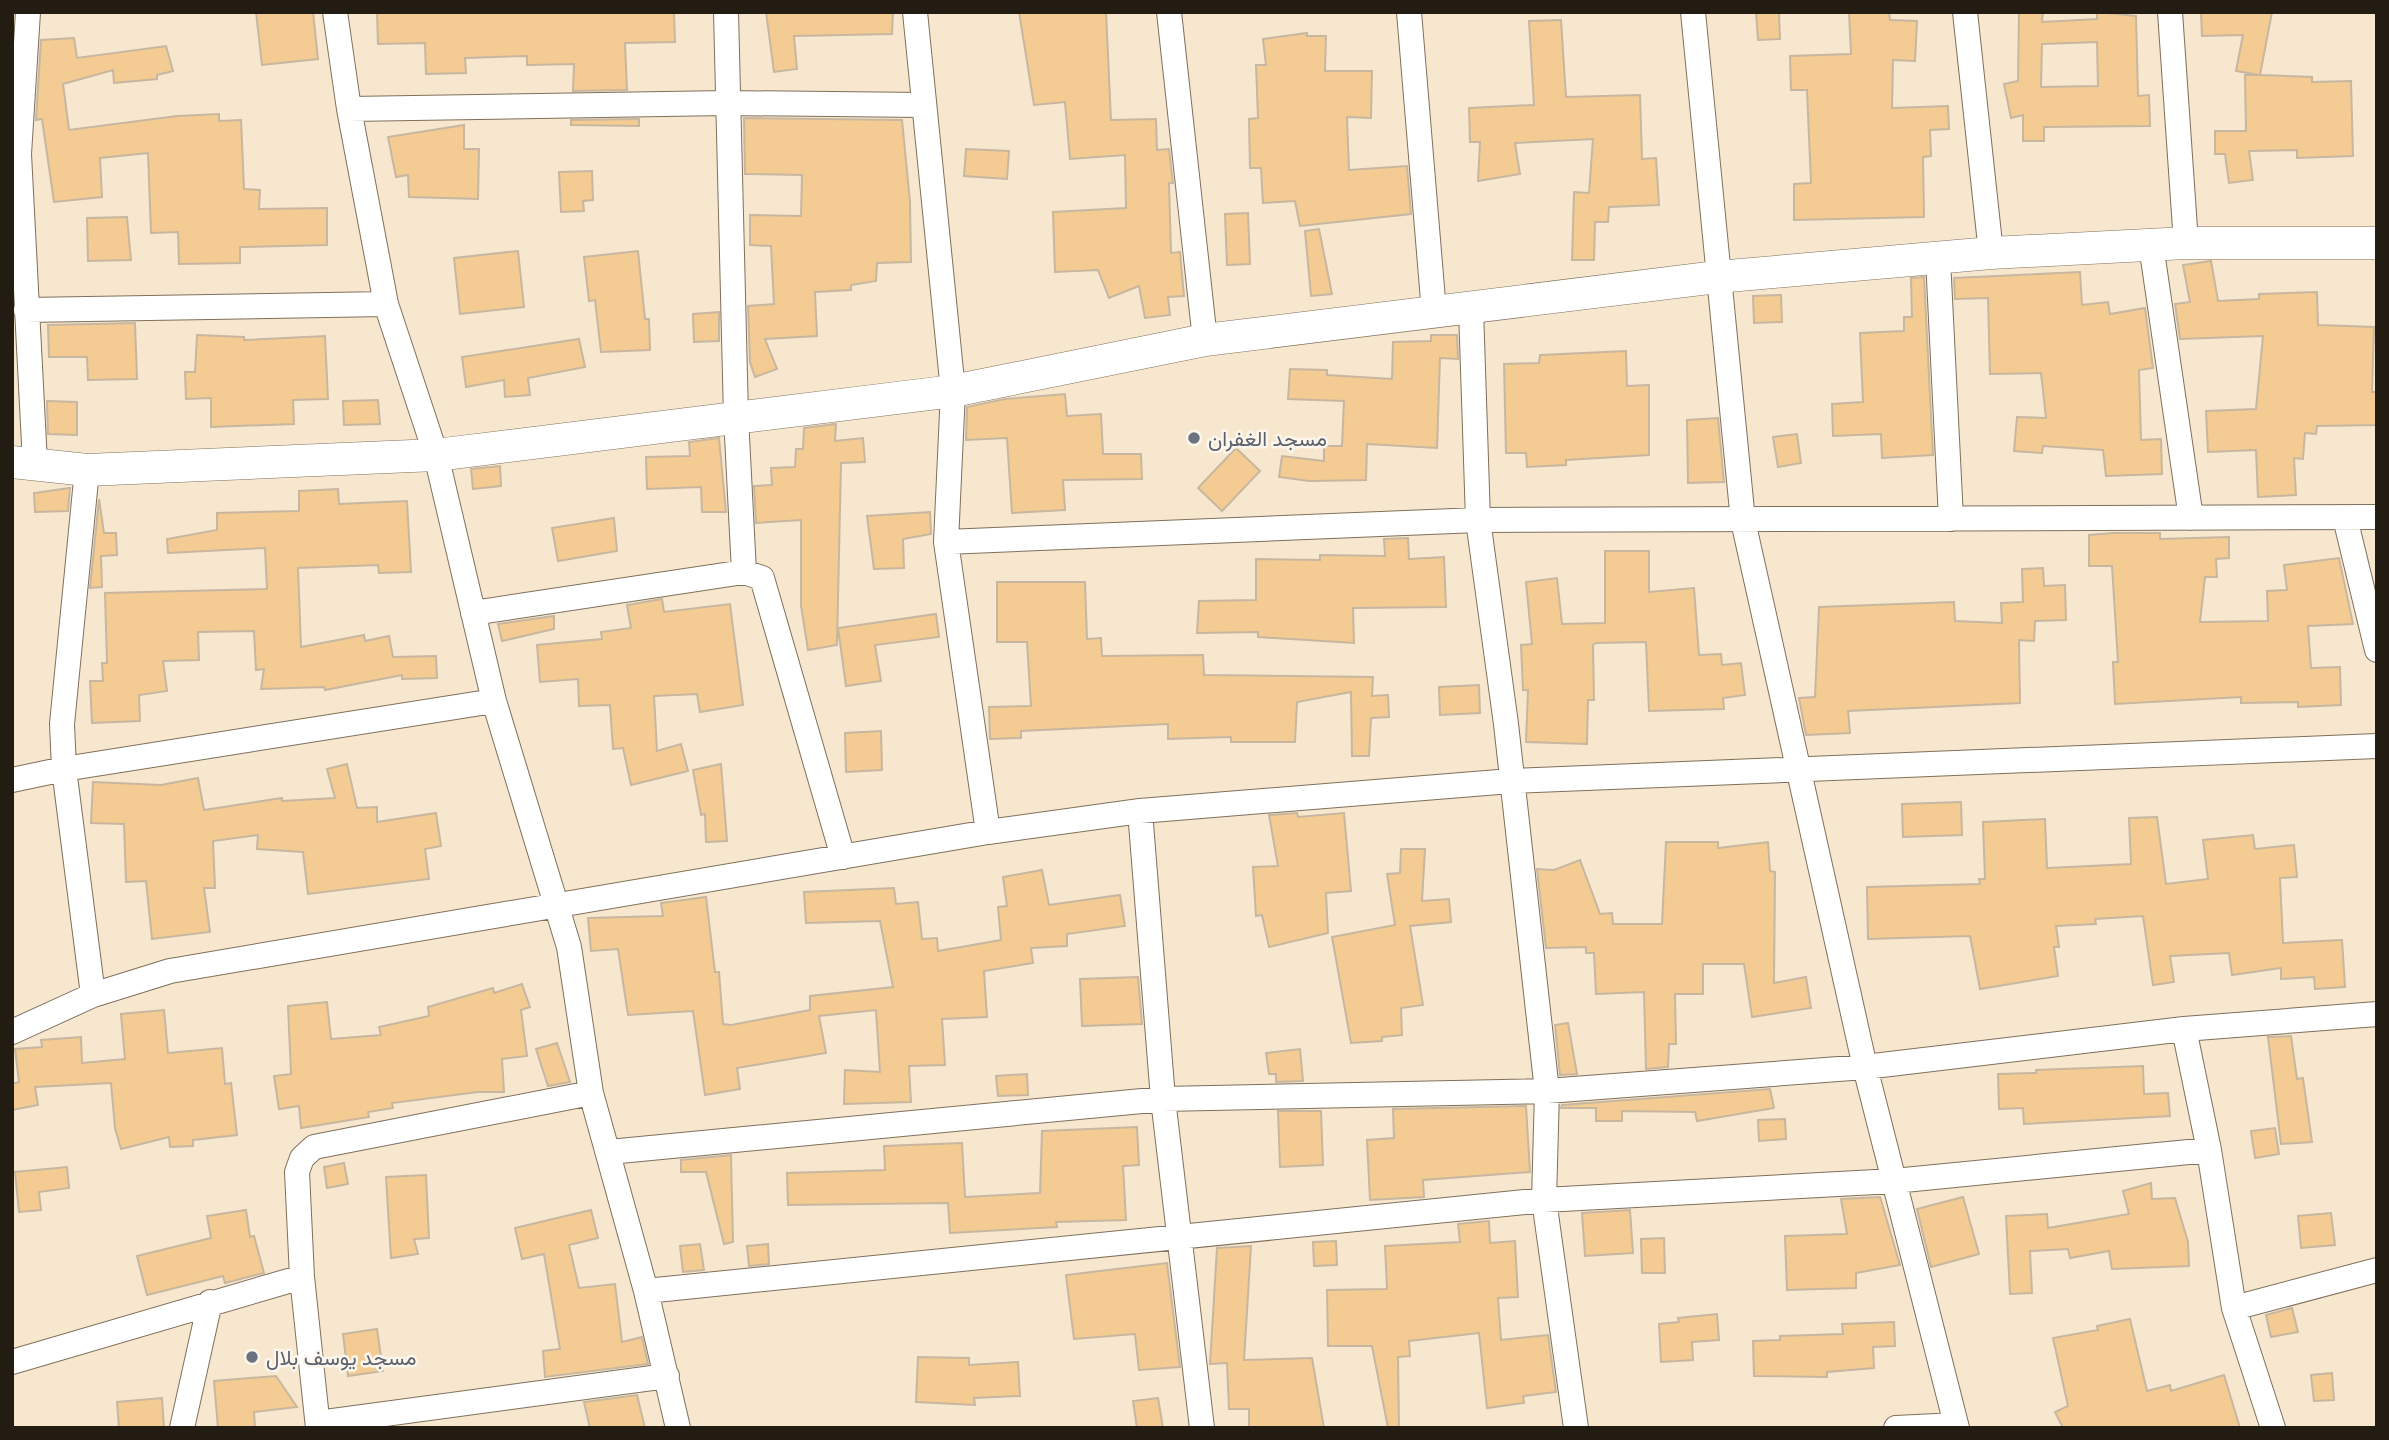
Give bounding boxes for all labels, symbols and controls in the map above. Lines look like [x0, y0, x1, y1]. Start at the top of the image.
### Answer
place label: مسجد الغفران [1208, 426, 1327, 452]
marker: مسجد الغفران [1186, 430, 1202, 446]
place label: مسجد يوسف بلال [266, 1345, 416, 1371]
marker: مسجد يوسف بلال [244, 1349, 260, 1365]

